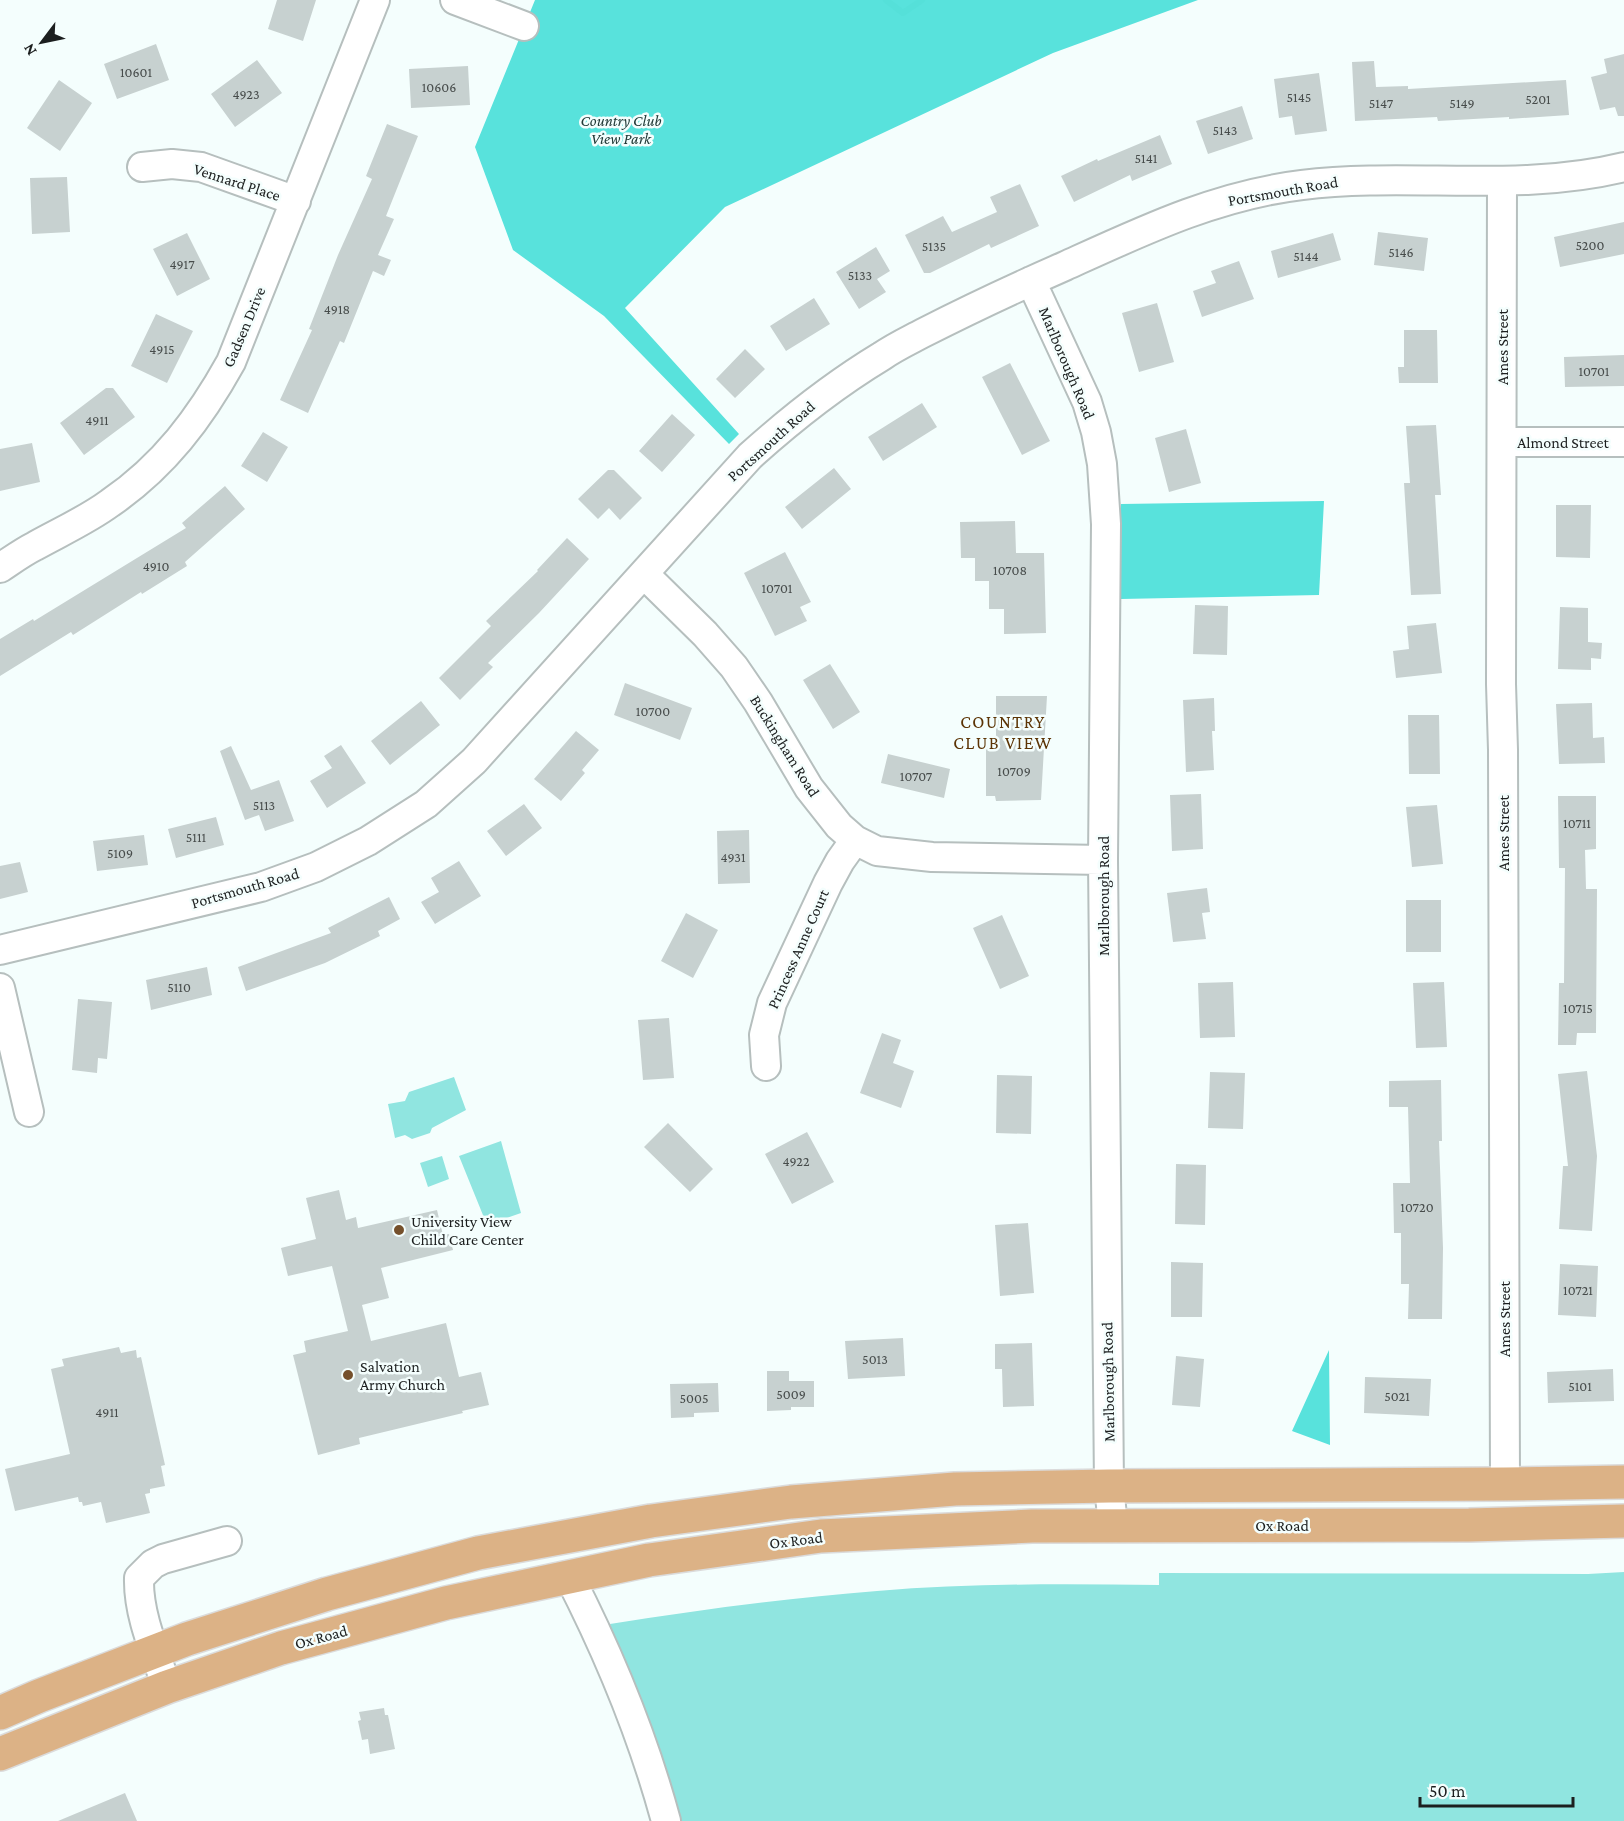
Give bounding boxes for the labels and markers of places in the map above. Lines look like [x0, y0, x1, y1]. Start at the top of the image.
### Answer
place label: University View Child Care Center [411, 1213, 524, 1248]
marker: University View Child Care Center [392, 1223, 406, 1237]
place label: Salvation Army Church [360, 1358, 445, 1394]
marker: Salvation Army Church [341, 1368, 355, 1382]

